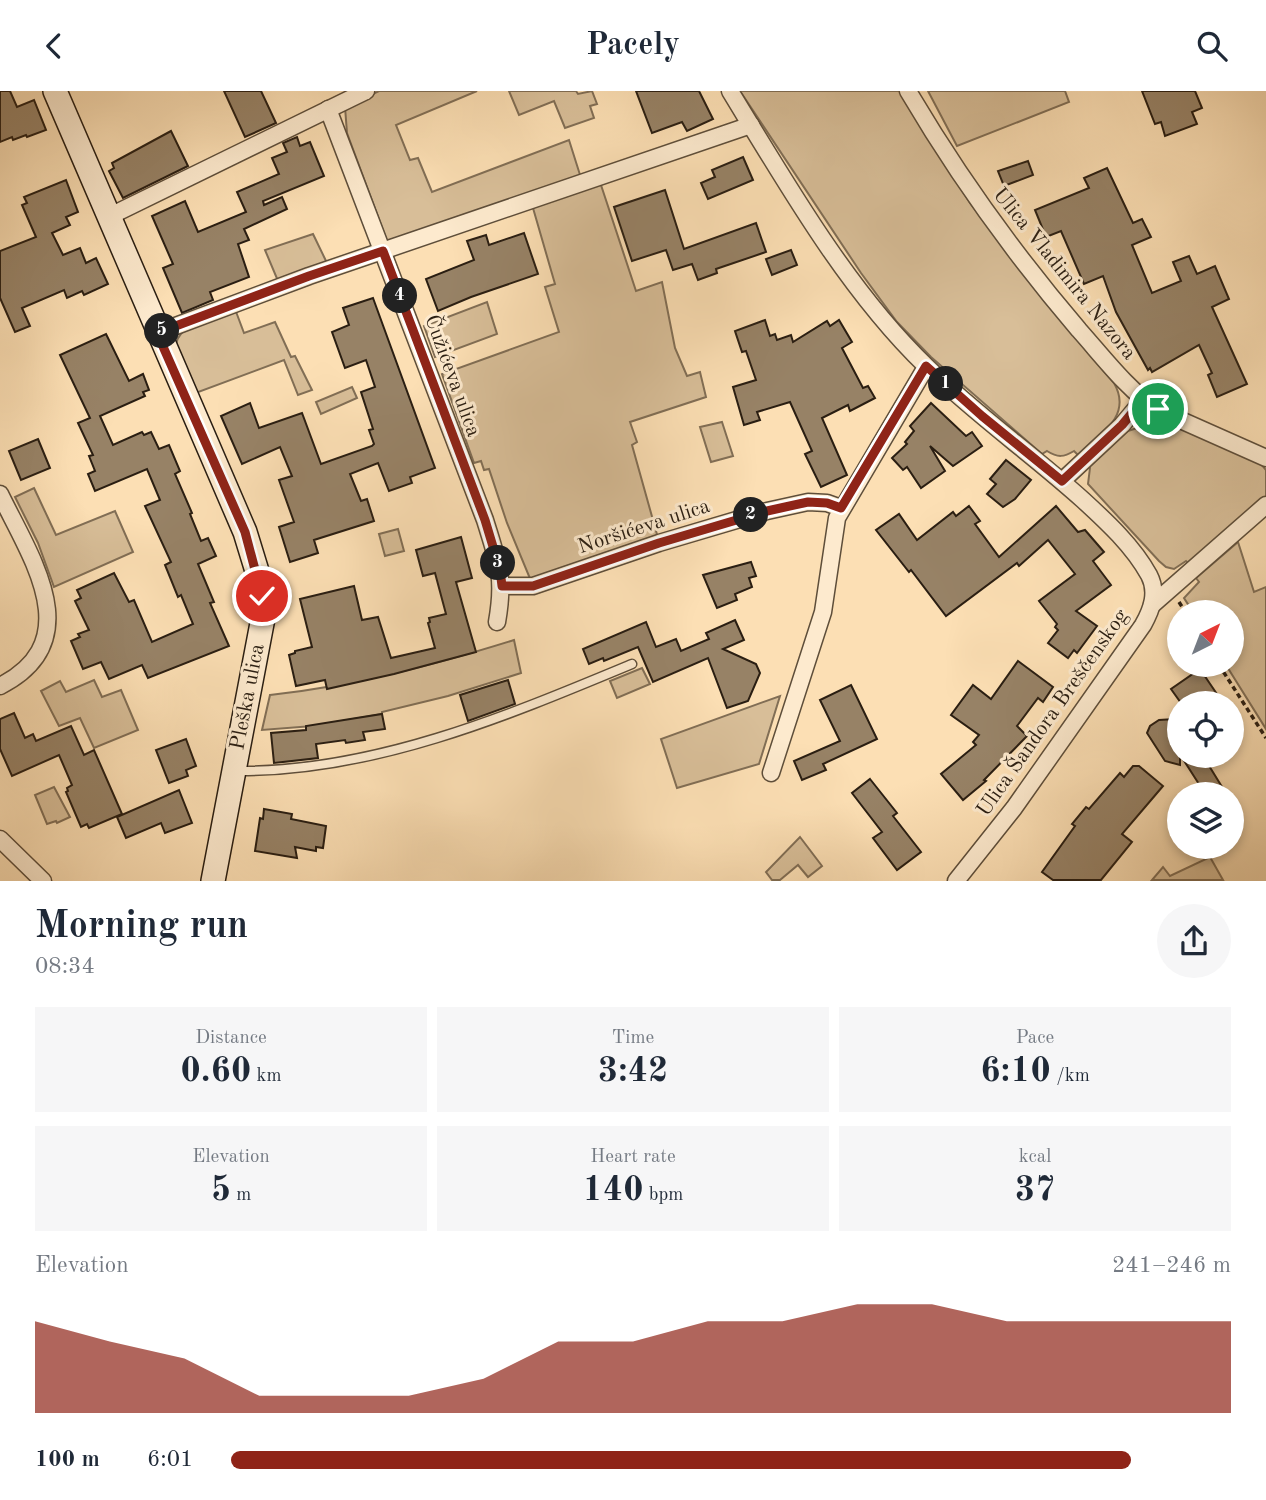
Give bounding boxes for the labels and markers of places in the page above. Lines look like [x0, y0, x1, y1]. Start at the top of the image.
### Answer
pin: 4 [382, 279, 418, 313]
pin: 5 [144, 313, 180, 349]
pin: 1 [928, 367, 964, 401]
pin [1128, 379, 1188, 439]
pin: 2 [734, 497, 768, 533]
pin: 3 [480, 545, 516, 581]
pin [232, 566, 292, 626]

